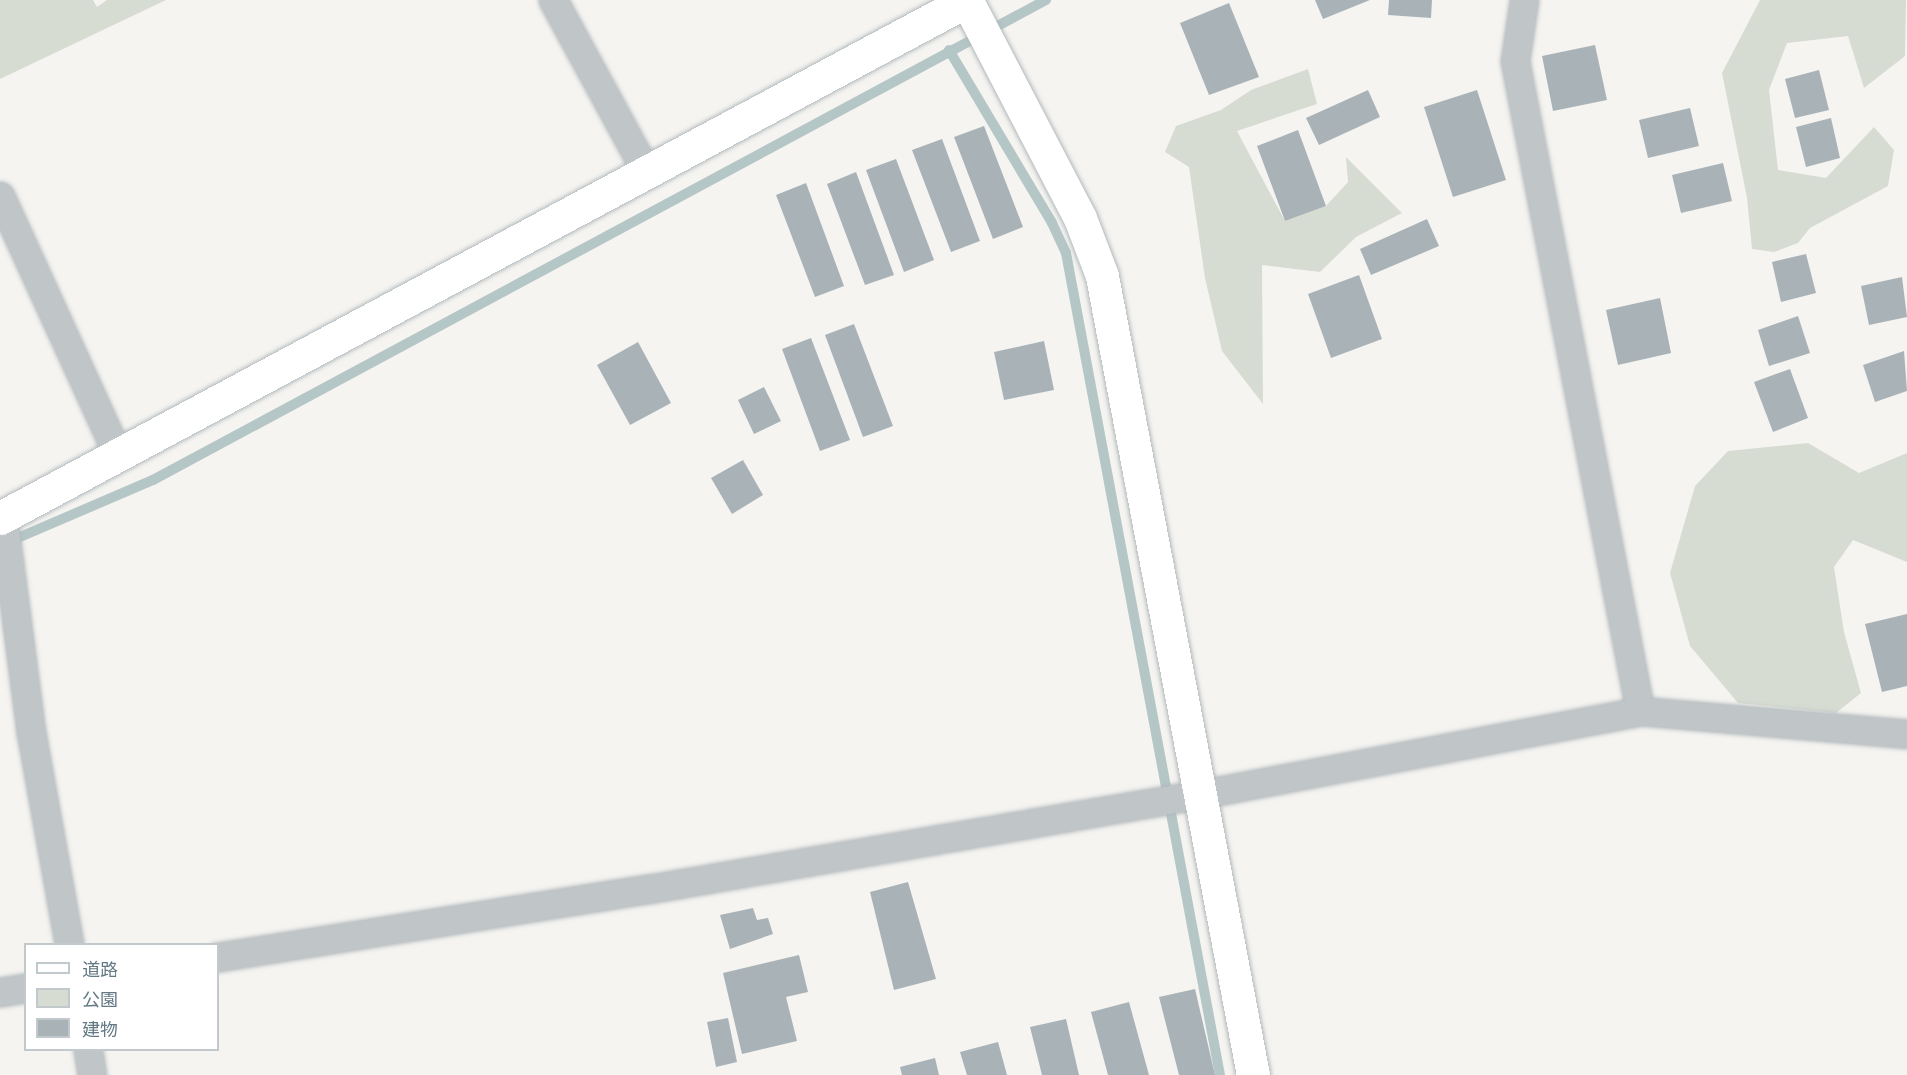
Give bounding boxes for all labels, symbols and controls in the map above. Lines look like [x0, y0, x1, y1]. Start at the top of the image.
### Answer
legend [24, 943, 219, 1051]
text: 道路 [82, 960, 118, 980]
text: 公園 [82, 990, 118, 1010]
text: 建物 [82, 1020, 118, 1040]

